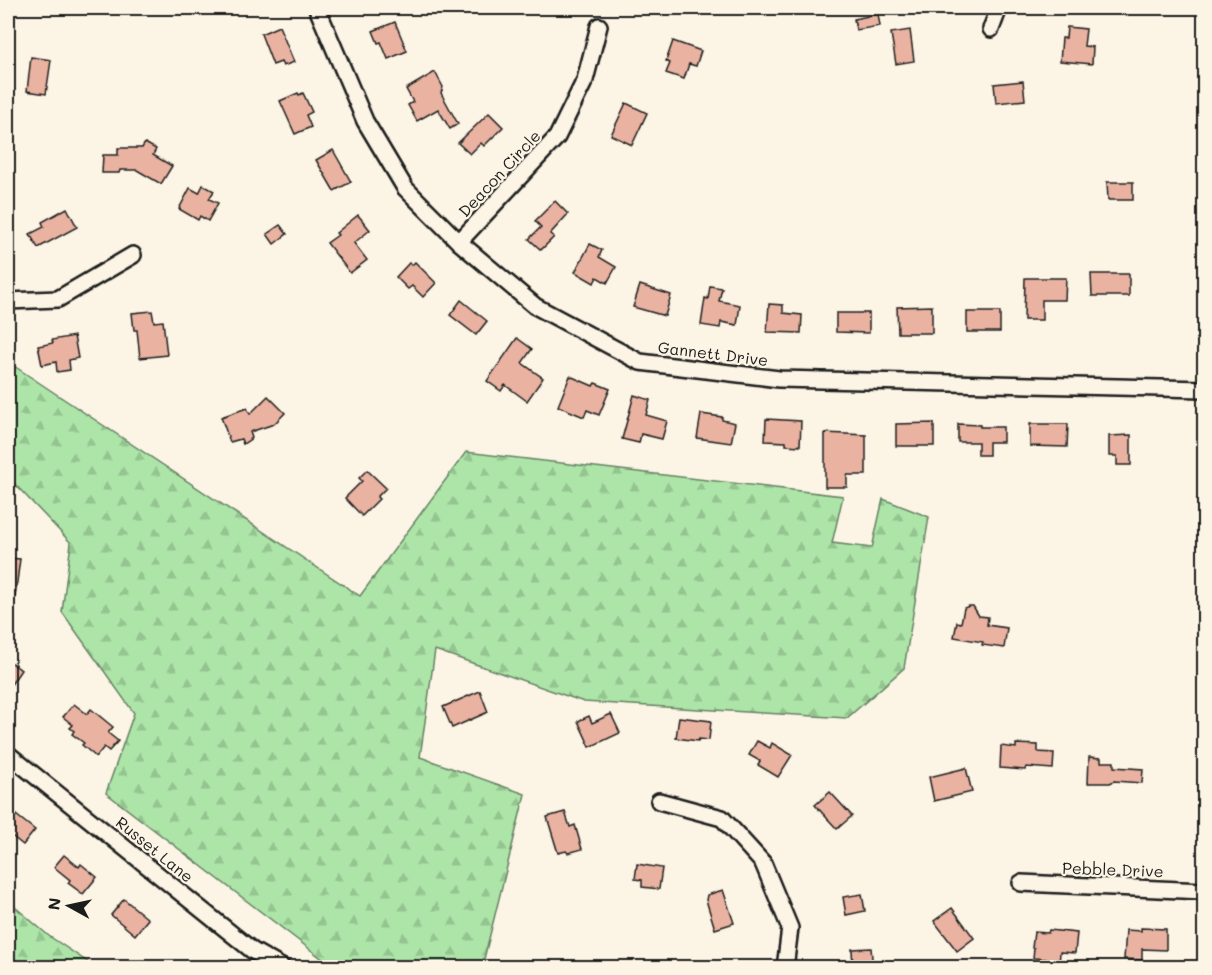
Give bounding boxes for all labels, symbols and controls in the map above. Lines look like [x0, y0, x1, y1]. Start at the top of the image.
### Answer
street label: Deacon Circle [453, 125, 545, 221]
street label: Gannett Drive [657, 336, 769, 370]
street label: Russet Lane [112, 811, 198, 887]
street label: Pebble Drive [1062, 857, 1164, 881]
north arrow [39, 876, 99, 936]
text: N [42, 896, 65, 911]

